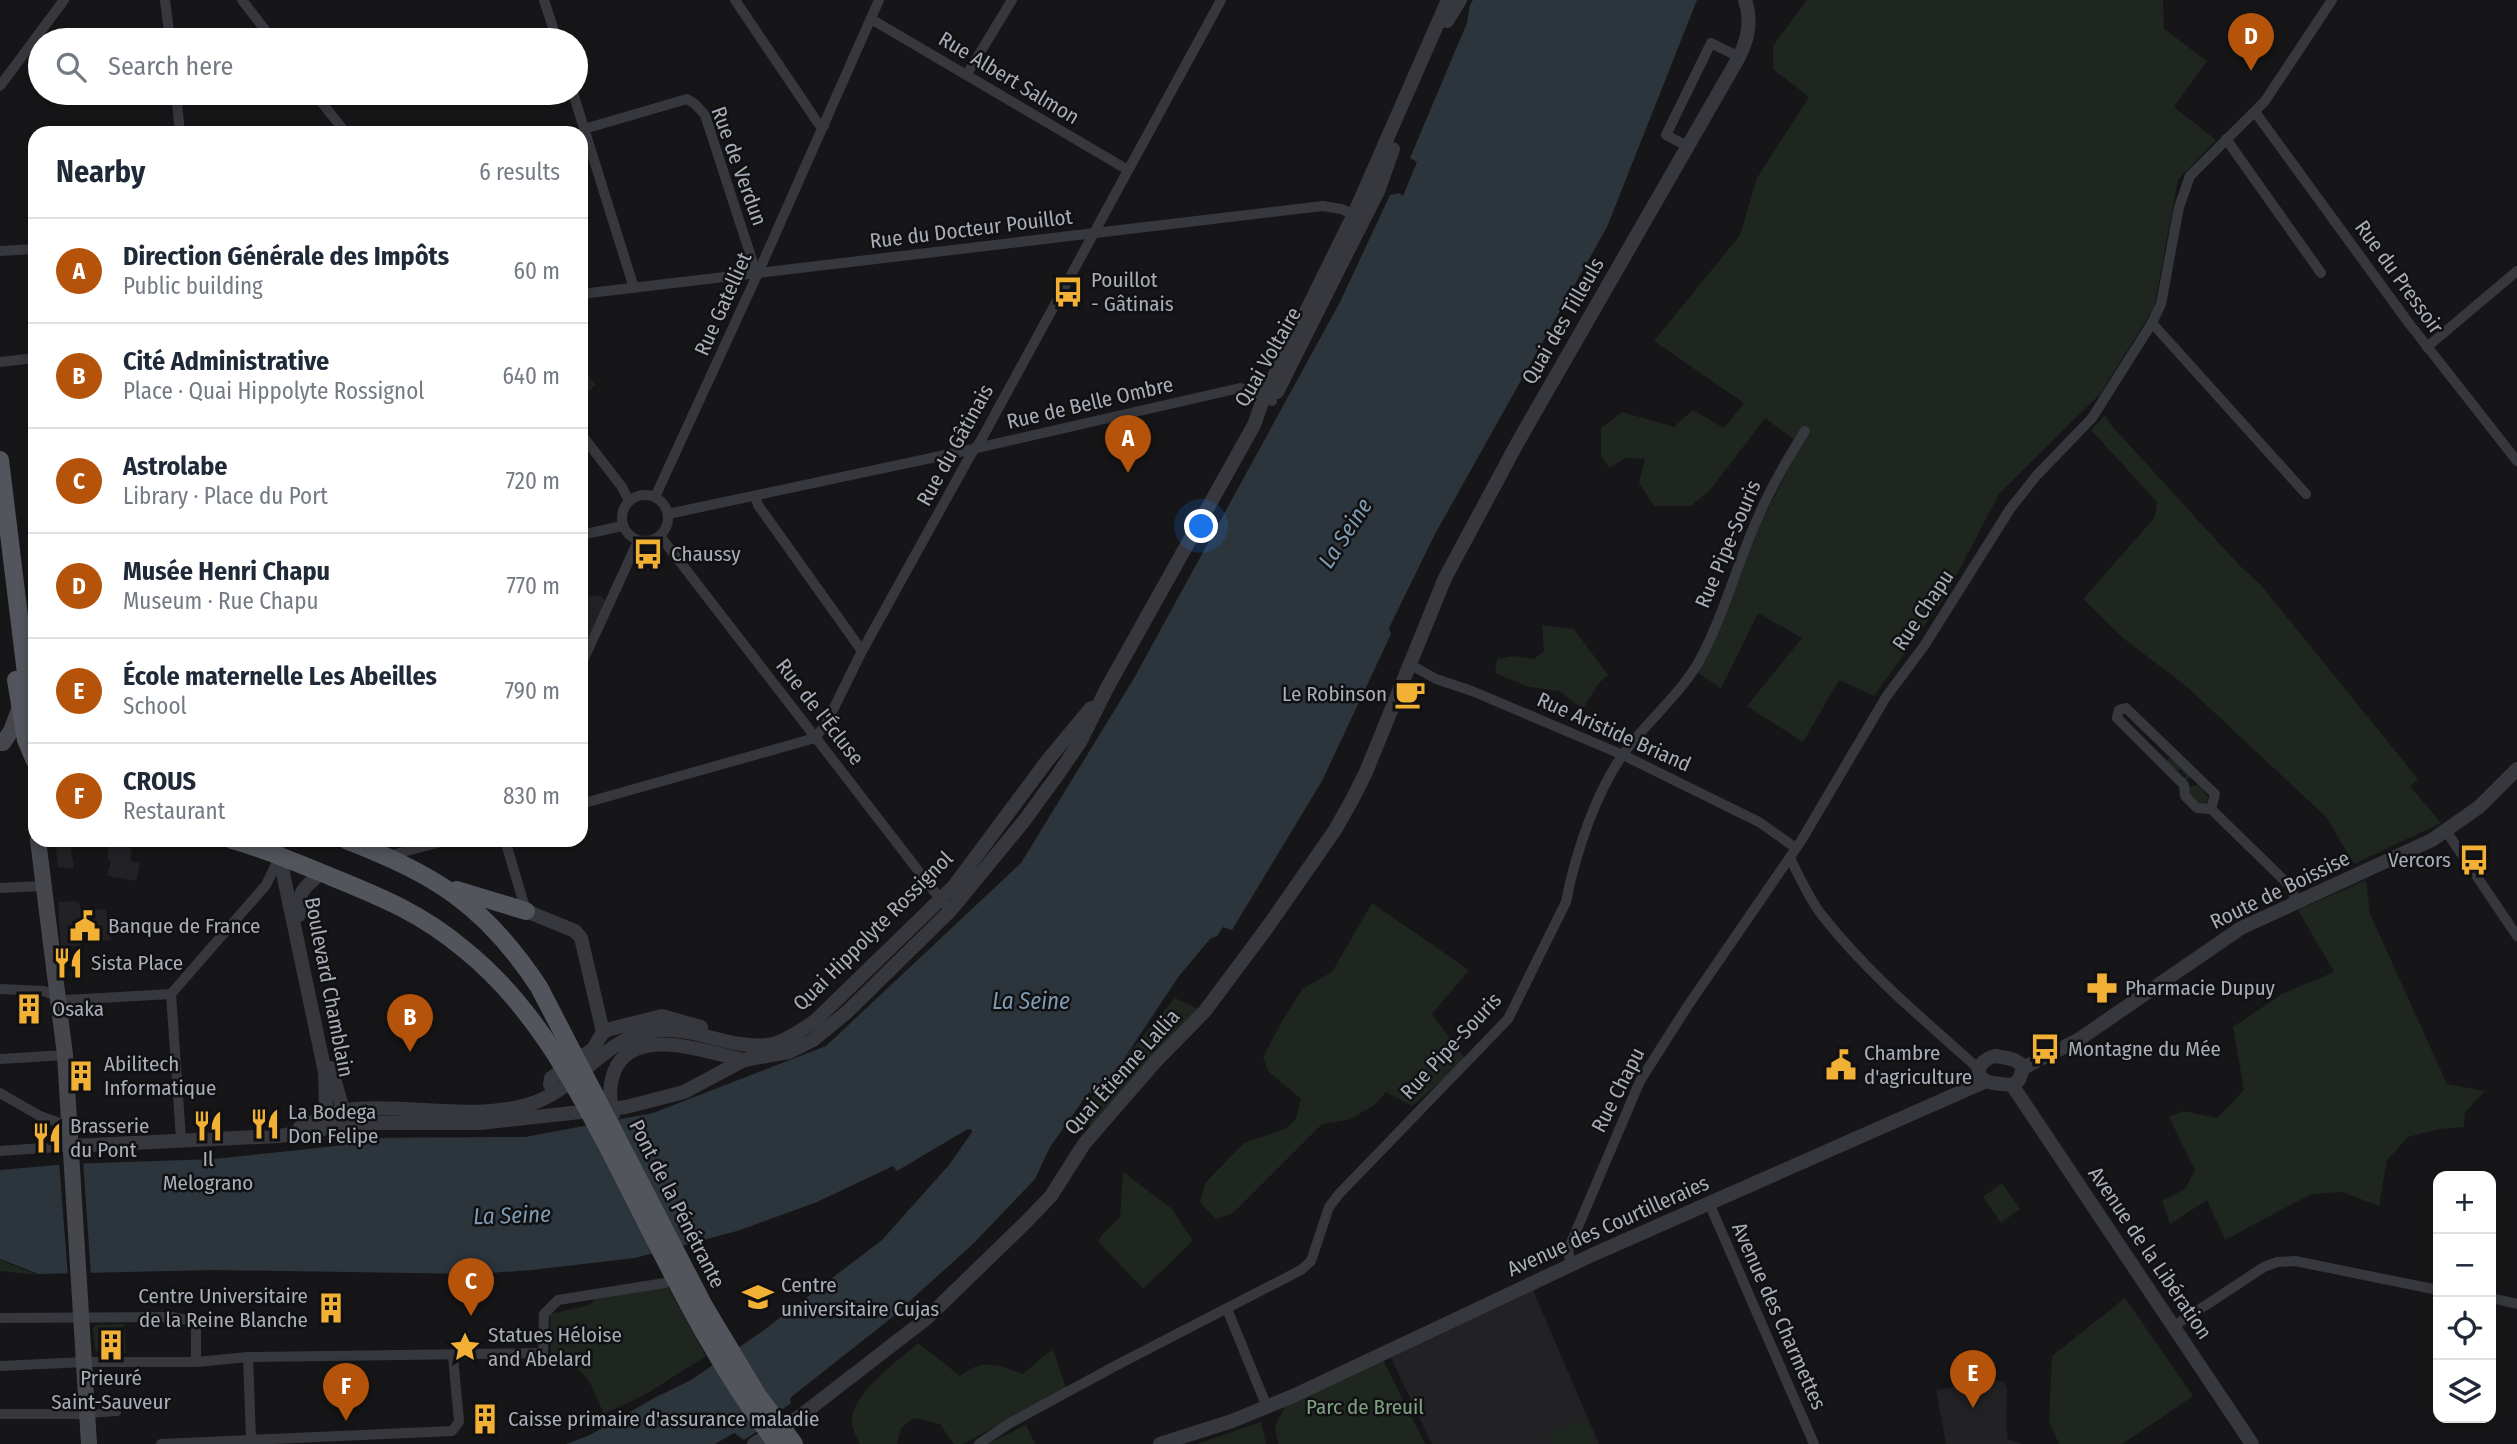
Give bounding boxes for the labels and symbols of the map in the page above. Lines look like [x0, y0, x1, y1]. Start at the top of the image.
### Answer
pin: D [2228, 13, 2274, 71]
street label: Rue Albert Salmon [934, 26, 1084, 130]
street label: Rue de Verdun [705, 103, 773, 229]
street label: Rue du Docteur Pouillot [868, 204, 1074, 254]
street label: Rue du Pressoir [2349, 215, 2449, 339]
street label: Rue Gatelliet [689, 248, 757, 360]
street label: Quai des Tilleuls [1516, 253, 1610, 389]
place label: Pouillot - Gâtinais [1091, 267, 1174, 317]
bus stop icon: Pouillot - Gâtinais [1051, 275, 1085, 309]
street label: Quai Voltaire [1229, 302, 1307, 412]
street label: Rue de Belle Ombre [1004, 371, 1176, 435]
street label: Rue du Gâtinais [911, 380, 999, 510]
pin: A [1105, 415, 1151, 473]
street label: Rue Pipe-Souris [1689, 476, 1767, 612]
water label: La Seine [1312, 493, 1378, 573]
your location [1184, 509, 1218, 543]
bus stop icon: Chaussy [631, 537, 665, 571]
place label: Chaussy [671, 541, 741, 567]
street label: Rue Chapu [1887, 565, 1959, 655]
street label: Rue de l'Écluse [770, 654, 870, 770]
cafe icon: Le Robinson [1393, 677, 1427, 711]
place label: Le Robinson [1282, 681, 1387, 707]
street label: Rue Aristide Briand [1533, 686, 1695, 778]
bus stop icon: Vercors [2457, 843, 2491, 877]
street label: Quai Hippolyte Rossignol [788, 845, 959, 1016]
street label: Route de Boissise [2206, 845, 2354, 935]
place label: Vercors [2388, 847, 2451, 873]
street label: Boulevard Chamblain [299, 895, 359, 1079]
public building icon: Banque de France [68, 909, 102, 943]
place label: Banque de France [108, 913, 260, 939]
restaurant icon: Sista Place [51, 946, 85, 980]
place label: Sista Place [91, 950, 183, 976]
pharmacy icon: Pharmacie Dupuy [2085, 971, 2119, 1005]
place label: Pharmacie Dupuy [2125, 975, 2276, 1001]
water label: La Seine [992, 987, 1070, 1015]
street label: Rue Pipe-Souris [1395, 987, 1507, 1105]
building icon: Osaka [12, 992, 46, 1026]
pin: B [387, 994, 433, 1052]
place label: Osaka [52, 996, 104, 1022]
street label: Quai Étienne Lallia [1059, 1004, 1185, 1140]
bus stop icon: Montagne du Mée [2028, 1032, 2062, 1066]
place label: Montagne du Mée [2068, 1036, 2221, 1062]
place label: Chambre d'agriculture [1864, 1040, 1972, 1090]
street label: Rue Chapu [1586, 1043, 1650, 1137]
public building icon: Chambre d'agriculture [1824, 1048, 1858, 1082]
place label: Abilitech Informatique [104, 1051, 216, 1101]
building icon: Abilitech Informatique [64, 1059, 98, 1093]
place label: La Bodega Don Felipe [288, 1099, 378, 1149]
restaurant icon: La Bodega Don Felipe [248, 1107, 282, 1141]
restaurant icon: Il Melograno [191, 1109, 225, 1143]
place label: Brasserie du Pont [70, 1113, 149, 1163]
street label: Pont de la Pénétrante [623, 1115, 731, 1293]
restaurant icon: Brasserie du Pont [30, 1121, 64, 1155]
place label: Il Melograno [163, 1146, 253, 1196]
street label: Avenue de la Libération [2083, 1162, 2217, 1344]
street label: Avenue des Courtilleraies [1503, 1170, 1713, 1282]
water label: La Seine [473, 1200, 551, 1230]
street label: Avenue des Charmettes [1726, 1218, 1832, 1414]
pin: C [448, 1258, 494, 1316]
place label: Centre universitaire Cujas [781, 1272, 939, 1322]
school or university icon: Centre universitaire Cujas [741, 1280, 775, 1314]
place label: Centre Universitaire de la Reine Blanche [138, 1283, 308, 1333]
building icon: Centre Universitaire de la Reine Blanche [314, 1291, 348, 1325]
place label: Statues Héloise and Abelard [488, 1322, 622, 1372]
building icon: Prieuré Saint-Sauveur [94, 1328, 128, 1362]
place icon: Statues Héloise and Abelard [448, 1330, 482, 1364]
pin: E [1950, 1350, 1996, 1408]
pin: F [323, 1363, 369, 1421]
place label: Prieuré Saint-Sauveur [51, 1365, 171, 1415]
park label: Parc de Breuil [1306, 1394, 1424, 1420]
building icon: Caisse primaire d'assurance maladie [468, 1402, 502, 1436]
place label: Caisse primaire d'assurance maladie [508, 1406, 820, 1432]

